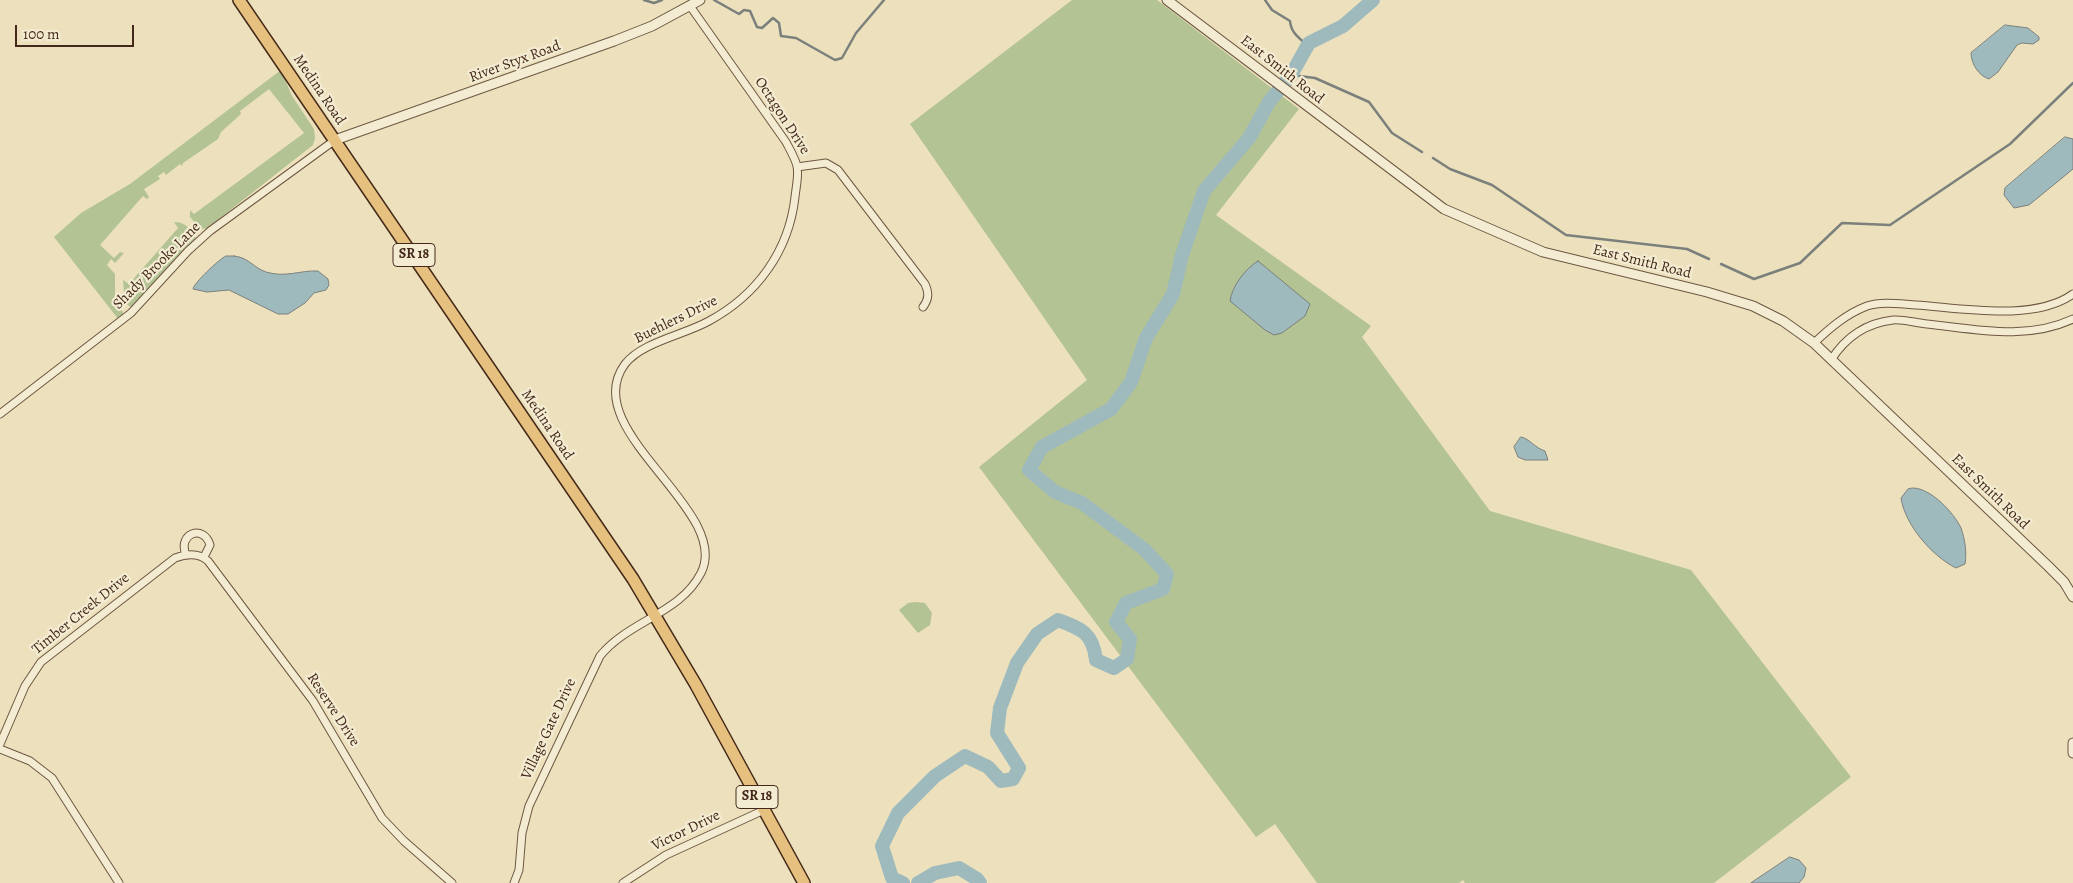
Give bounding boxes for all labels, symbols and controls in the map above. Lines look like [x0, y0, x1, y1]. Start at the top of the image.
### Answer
scale bar [18, 15, 136, 47]
text: 100 m [23, 24, 60, 44]
street label: East Smith Road [1237, 32, 1327, 108]
street label: River Styx Road [467, 37, 563, 87]
street label: Medina Road [289, 51, 349, 129]
street label: Octagon Drive [750, 74, 814, 158]
street label: Shady Brooke Lane [110, 219, 204, 313]
street label: East Smith Road [1591, 241, 1693, 283]
road number: SR 18 [393, 244, 435, 266]
street label: Buehlers Drive [631, 292, 721, 348]
street label: Medina Road [517, 386, 577, 464]
street label: East Smith Road [1947, 450, 2033, 534]
street label: Timber Creek Drive [29, 569, 133, 659]
street label: Reserve Drive [303, 670, 363, 750]
street label: Village Gate Drive [518, 676, 580, 782]
road number: SR 18 [736, 786, 778, 809]
street label: Victor Drive [649, 807, 723, 855]

